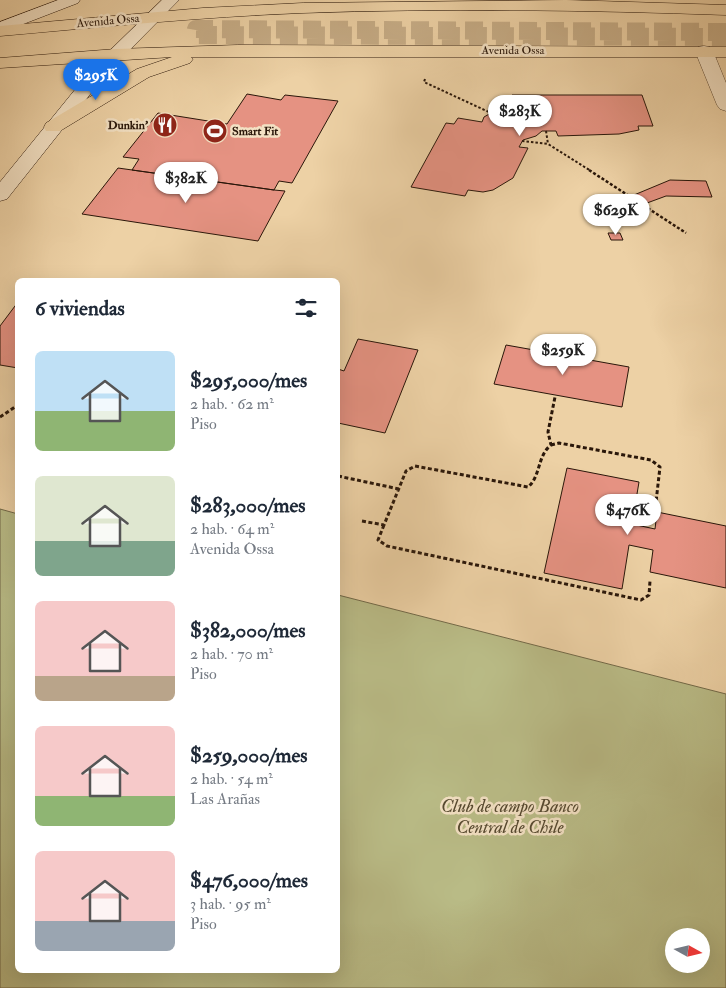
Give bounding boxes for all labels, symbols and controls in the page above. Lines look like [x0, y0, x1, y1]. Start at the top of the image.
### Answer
street label: Avenida Ossa [75, 11, 141, 31]
street label: Avenida Ossa [480, 43, 546, 58]
pin: $295K [61, 58, 131, 101]
text: $295K [74, 65, 118, 85]
pin: $283K [485, 94, 555, 137]
text: $283K [499, 101, 541, 121]
restaurant icon: Dunkin' [152, 112, 178, 138]
place label: Dunkin' [108, 118, 149, 133]
sports icon: Smart Fit [202, 118, 228, 144]
place label: Smart Fit [232, 124, 278, 139]
pin: $382K [151, 162, 221, 204]
text: $382K [165, 168, 207, 188]
pin: $629K [581, 194, 651, 236]
text: $629K [594, 200, 638, 220]
icon: filters [292, 294, 320, 322]
text: 6 viviendas [35, 295, 125, 322]
pin: $259K [528, 334, 598, 376]
text: $259K [541, 340, 585, 360]
text: $295,000/mes [190, 367, 307, 394]
icon: home [75, 371, 135, 431]
text: 2 hab. · 62 m² [190, 394, 274, 414]
text: Piso [190, 414, 217, 434]
text: $283,000/mes [190, 492, 305, 519]
pin: $476K [593, 494, 663, 536]
icon: home [75, 496, 135, 556]
text: $476K [606, 500, 650, 520]
text: 2 hab. · 64 m² [190, 519, 274, 539]
text: Avenida Ossa [190, 539, 274, 559]
text: $382,000/mes [190, 617, 305, 644]
icon: home [75, 621, 135, 681]
text: 2 hab. · 70 m² [190, 644, 273, 664]
text: Piso [190, 664, 217, 684]
text: $259,000/mes [190, 742, 307, 769]
icon: home [75, 746, 135, 806]
text: 2 hab. · 54 m² [190, 769, 273, 789]
text: Las Arañas [190, 789, 260, 809]
park label: Club de campo Banco Central de Chile [441, 795, 579, 839]
text: $476,000/mes [190, 867, 308, 894]
icon: home [75, 871, 135, 931]
text: 3 hab. · 95 m² [190, 894, 271, 914]
text: Piso [190, 914, 217, 934]
north arrow [665, 928, 710, 972]
map controls [665, 928, 710, 973]

